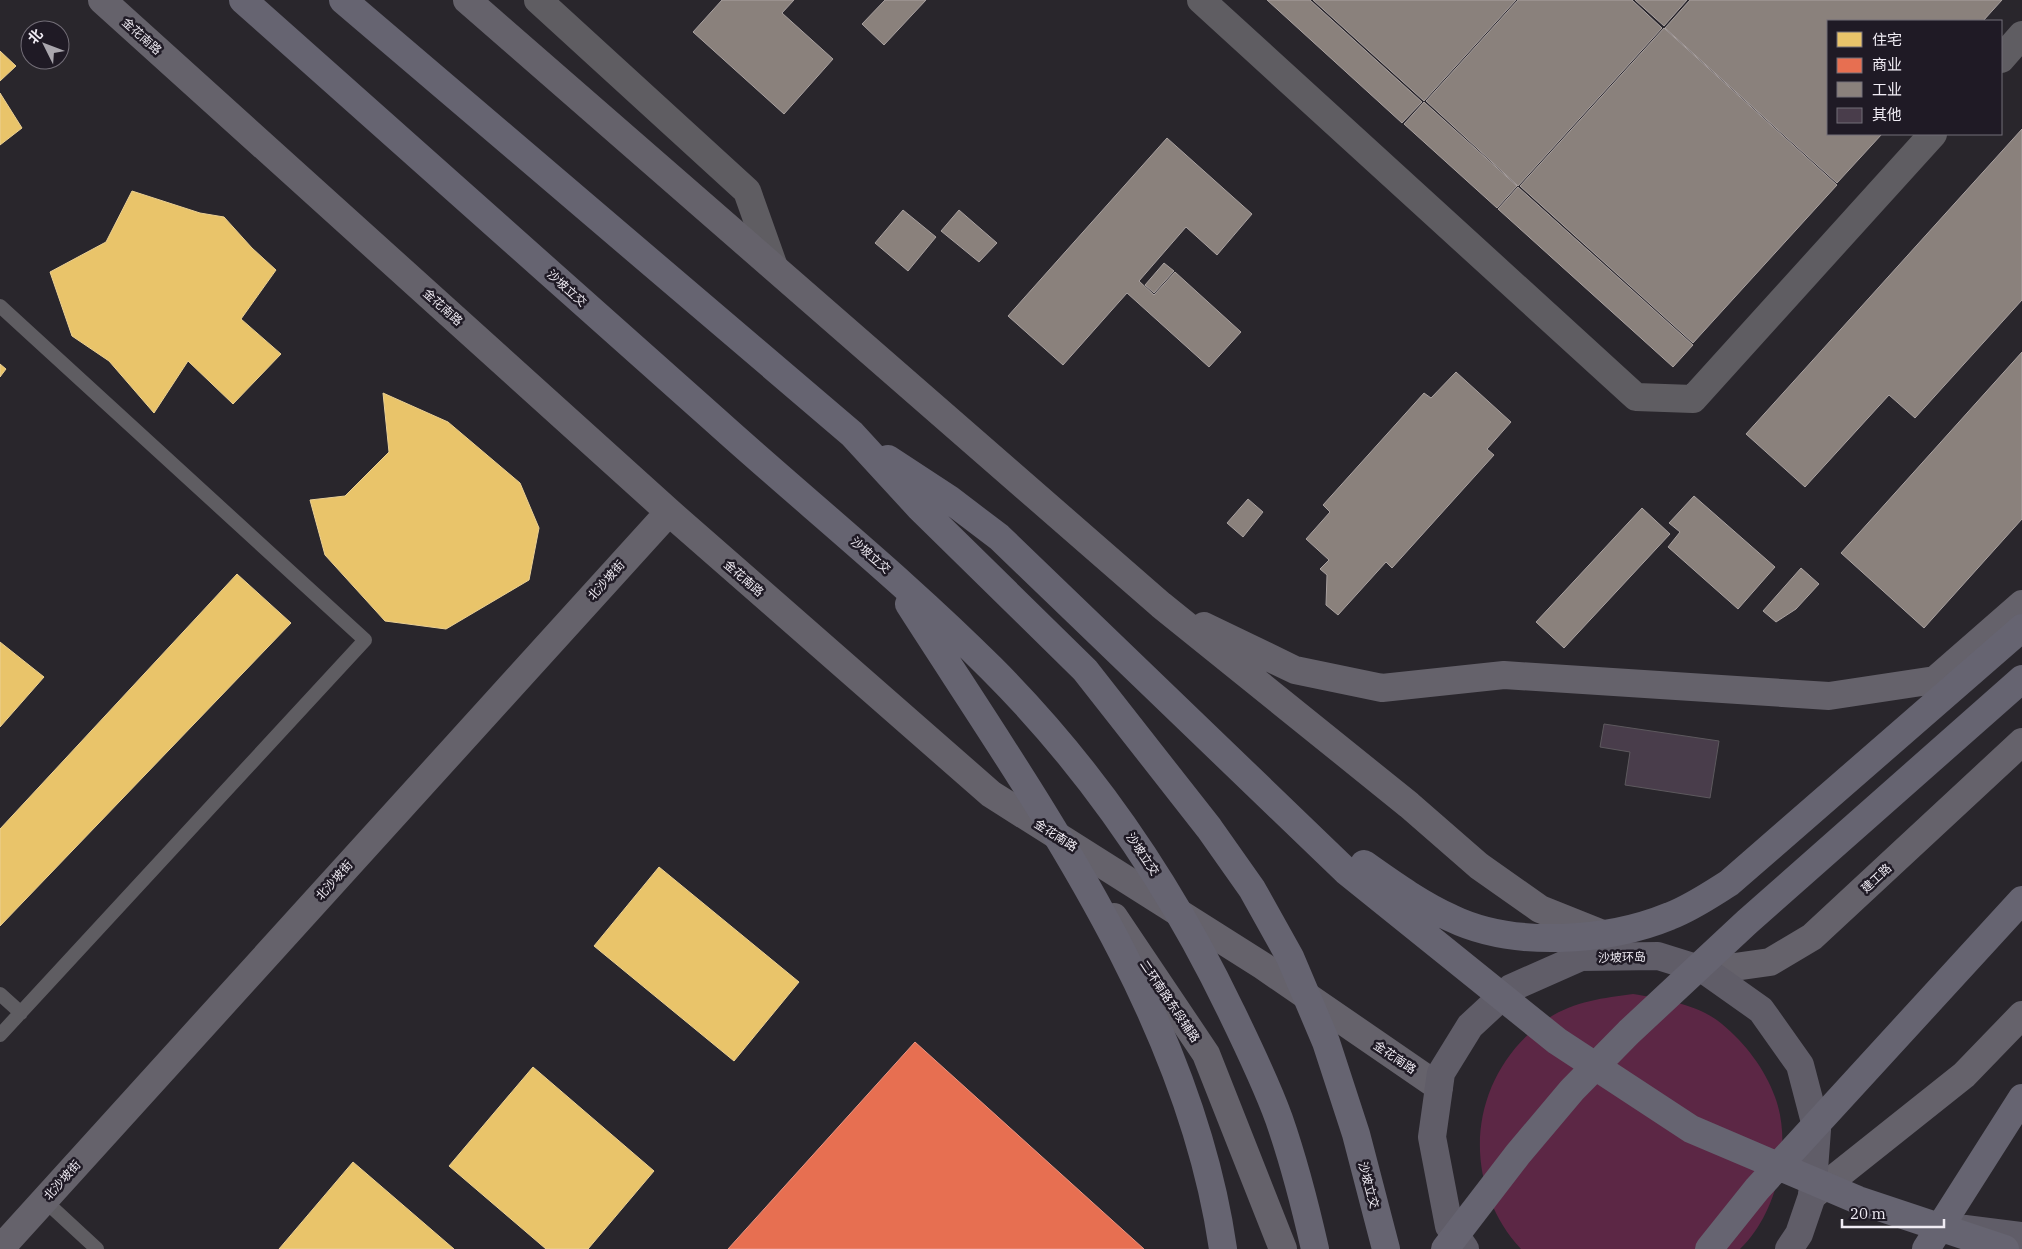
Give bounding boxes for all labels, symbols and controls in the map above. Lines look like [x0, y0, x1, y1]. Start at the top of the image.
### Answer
street label: 金花南路 [119, 14, 165, 58]
north arrow [20, 20, 70, 70]
legend [1827, 20, 2002, 135]
text: 北 [24, 25, 47, 48]
text: 住宅 [1872, 30, 1902, 49]
text: 商业 [1872, 55, 1902, 74]
text: 工业 [1872, 80, 1902, 99]
text: 其他 [1872, 105, 1902, 124]
street label: 沙坡立交 [544, 266, 590, 310]
street label: 金花南路 [420, 285, 466, 329]
street label: 沙坡立交 [848, 534, 894, 576]
street label: 北沙坡街 [584, 557, 628, 603]
street label: 金花南路 [721, 557, 767, 599]
street label: 金花南路 [1032, 816, 1080, 854]
street label: 沙坡立交 [1123, 830, 1163, 878]
street label: 北沙坡街 [312, 857, 356, 903]
street label: 建工路 [1858, 860, 1894, 896]
street label: 沙坡环岛 [1598, 949, 1646, 965]
street label: 二环南路东段辅路 [1137, 957, 1203, 1045]
street label: 金花南路 [1371, 1037, 1419, 1077]
street label: 北沙坡街 [40, 1157, 84, 1203]
street label: 沙坡立交 [1356, 1160, 1382, 1210]
scale bar [1842, 1196, 1944, 1228]
text: 20 m [1850, 1204, 1886, 1223]

